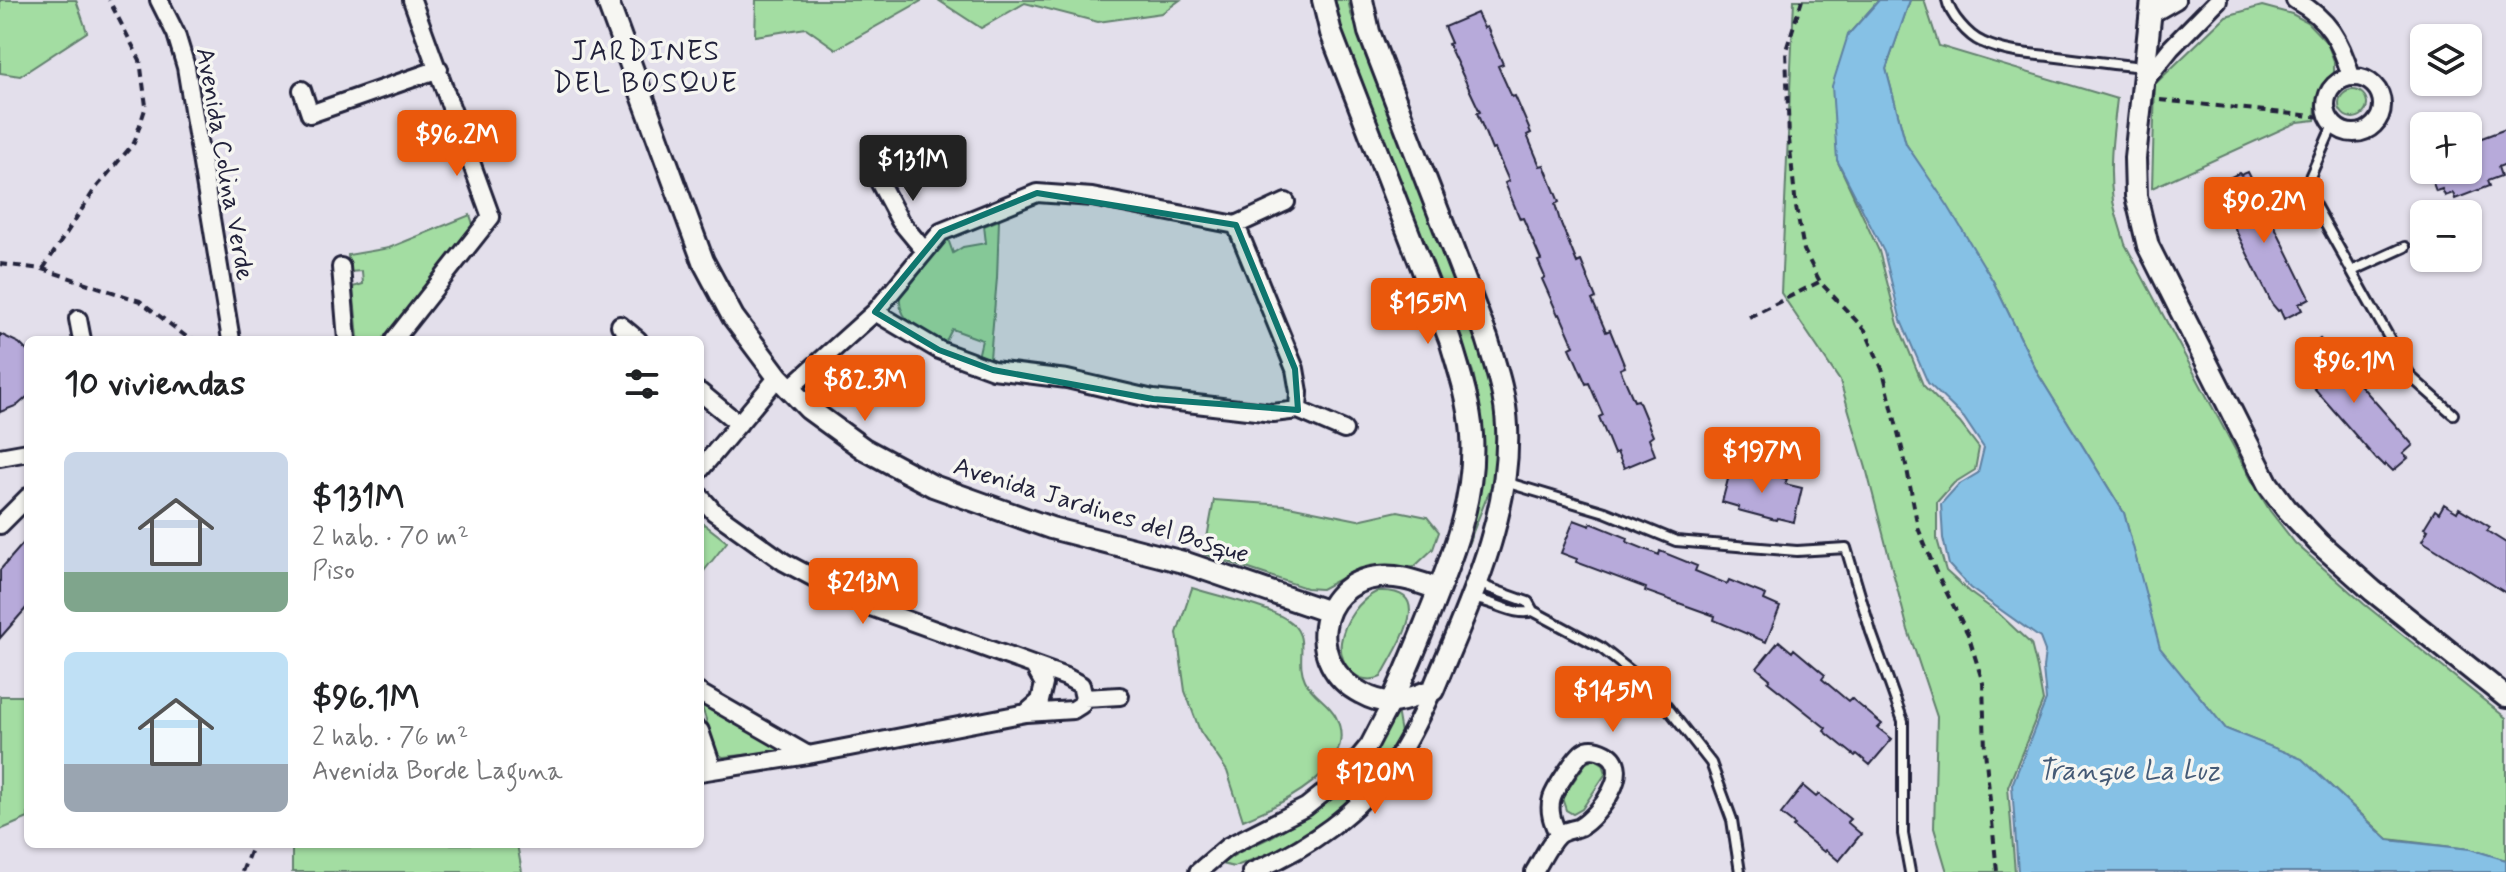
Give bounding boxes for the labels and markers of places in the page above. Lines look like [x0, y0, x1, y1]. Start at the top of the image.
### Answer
pin: $96.2M [392, 110, 522, 178]
pin: $131M [857, 135, 969, 203]
pin: $90.2M [2199, 177, 2329, 245]
pin: $155M [1372, 278, 1484, 346]
pin: $96.1M [2289, 337, 2419, 405]
pin: $82.3M [800, 355, 930, 423]
pin: $197M [1706, 427, 1818, 495]
pin: $213M [807, 558, 919, 626]
pin: $145M [1557, 666, 1669, 734]
pin: $120M [1319, 748, 1431, 816]

